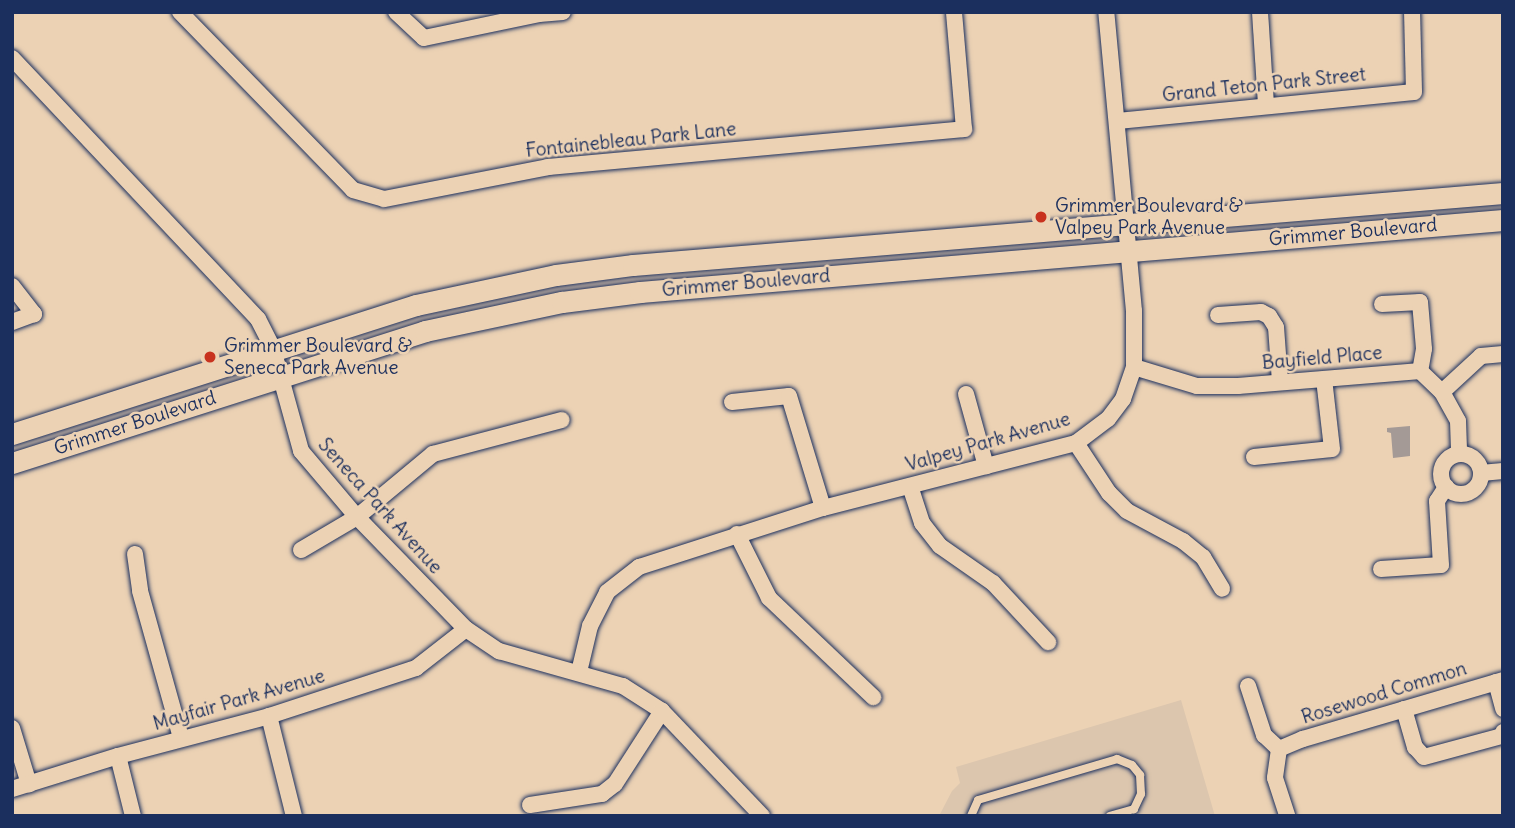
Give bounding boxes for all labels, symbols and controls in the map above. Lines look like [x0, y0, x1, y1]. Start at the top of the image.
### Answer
street label: Grand Teton Park Street [1161, 63, 1367, 107]
street label: Fontainebleau Park Lane [525, 118, 737, 162]
place label: Grimmer Boulevard & Valpey Park Avenue [1055, 195, 1243, 239]
marker: Grimmer Boulevard & Valpey Park Avenue [1033, 209, 1049, 225]
street label: Grimmer Boulevard [1268, 213, 1438, 251]
street label: Grimmer Boulevard [661, 264, 831, 302]
place label: Grimmer Boulevard & Seneca Park Avenue [224, 335, 412, 379]
street label: Bayfield Place [1261, 341, 1383, 375]
marker: Grimmer Boulevard & Seneca Park Avenue [202, 349, 218, 365]
street label: Grimmer Boulevard [51, 386, 219, 460]
street label: Valpey Park Avenue [903, 408, 1073, 476]
street label: Seneca Park Avenue [313, 434, 447, 578]
street label: Rosewood Common [1299, 657, 1469, 729]
street label: Mayfair Park Avenue [150, 665, 328, 735]

